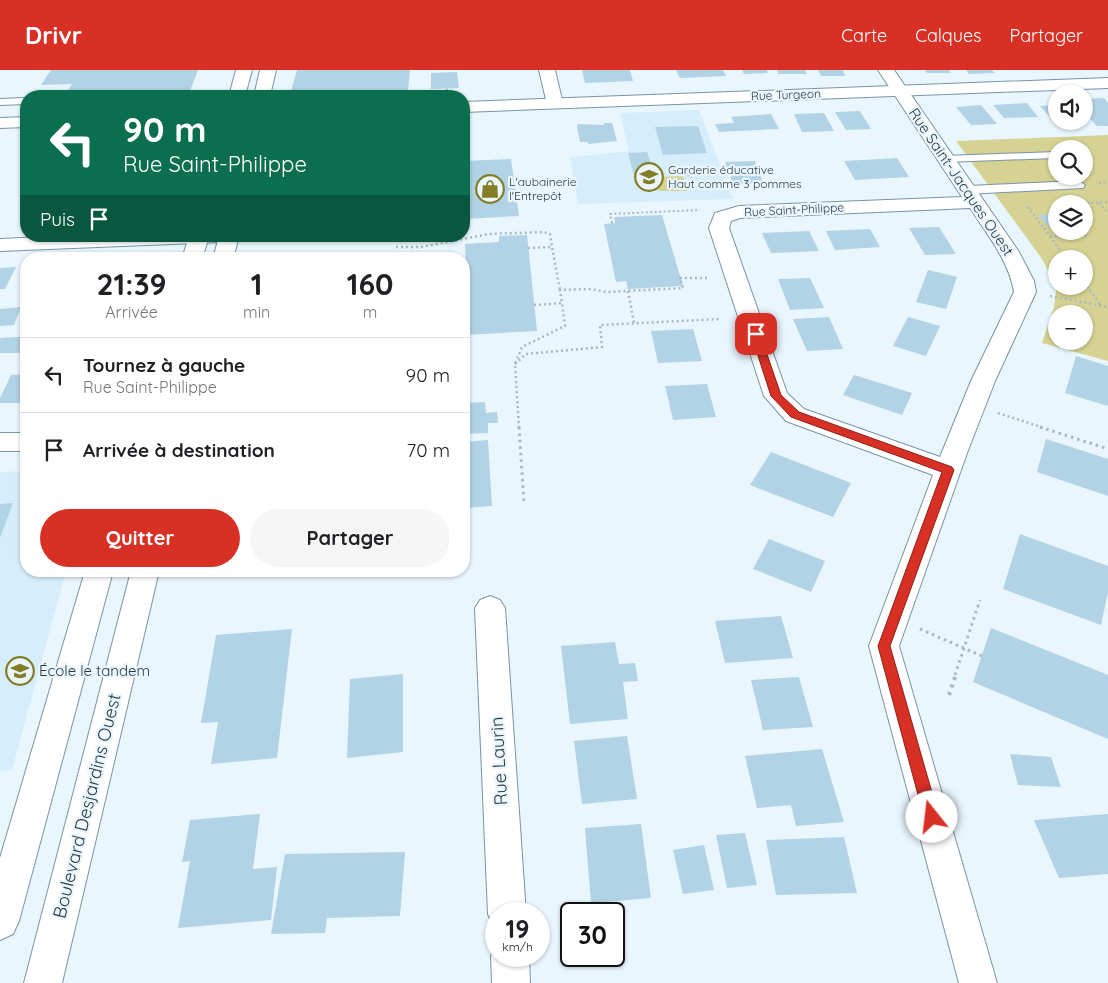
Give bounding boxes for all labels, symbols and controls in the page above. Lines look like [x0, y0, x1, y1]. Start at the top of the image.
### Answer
text: Drivr [25, 20, 82, 50]
text: Carte [841, 24, 887, 47]
text: Calques [915, 24, 982, 47]
text: Partager [1010, 24, 1083, 47]
map controls [1048, 85, 1093, 350]
button: sound [1048, 85, 1093, 130]
street label: Rue Turgeon [751, 86, 821, 103]
street label: Rue Saint-Jacques Ouest [905, 104, 1018, 259]
text: 90 m [123, 107, 206, 151]
icon: left [40, 110, 105, 175]
button: search [1048, 140, 1093, 185]
text: Rue Saint-Philippe [123, 150, 307, 178]
school or university icon: Garderie éducative Haut comme 3 pommes [634, 162, 664, 192]
place label: Garderie éducative Haut comme 3 pommes [668, 162, 802, 191]
shop icon: L'aubainerie l'Entrepôt [475, 174, 505, 204]
place label: L'aubainerie l'Entrepôt [509, 174, 577, 203]
button: layers [1048, 195, 1093, 240]
street label: Rue Saint-Philippe [744, 199, 845, 220]
icon: arrive [85, 205, 113, 233]
text: Puis [40, 207, 75, 231]
button: + [1048, 250, 1093, 295]
text: 21:39 [96, 265, 167, 303]
text: 1 [251, 265, 263, 303]
text: 160 [347, 265, 394, 303]
text: Arrivée [105, 302, 158, 322]
text: min [243, 302, 270, 322]
text: m [363, 302, 377, 322]
button: − [1048, 305, 1093, 350]
pin [735, 313, 777, 355]
icon: arrive [742, 320, 770, 348]
text: Tournez à gauche [83, 353, 245, 377]
icon: left [40, 361, 68, 389]
text: 90 m [406, 363, 450, 387]
text: Rue Saint-Philippe [83, 377, 217, 397]
icon: arrive [40, 436, 68, 464]
text: Arrivée à destination [83, 438, 275, 462]
text: 70 m [406, 438, 450, 462]
button: Quitter [40, 509, 240, 567]
button: Partager [250, 509, 450, 567]
school or university icon: École le tandem [5, 656, 35, 686]
place label: École le tandem [39, 661, 150, 680]
street label: Boulevard Desjardins Ouest [47, 691, 126, 921]
street label: Rue Laurin [485, 716, 512, 806]
position arrow [905, 790, 957, 842]
speed limit sign: 30 [560, 902, 625, 967]
text: 19 [506, 913, 529, 944]
text: km/h [502, 939, 533, 954]

